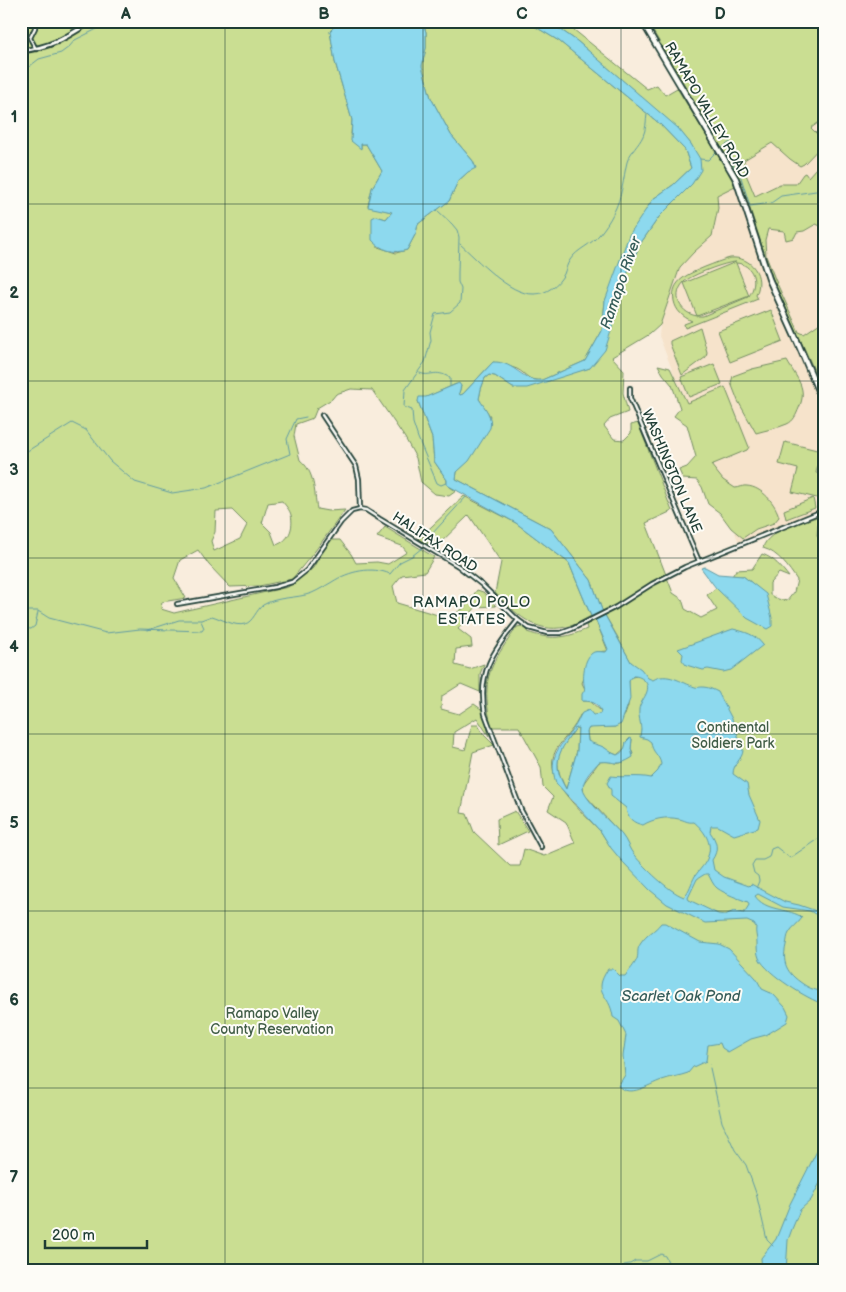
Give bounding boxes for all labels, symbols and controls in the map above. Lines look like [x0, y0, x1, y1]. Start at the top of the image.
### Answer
text: A [120, 5, 131, 24]
text: B [318, 5, 330, 24]
text: C [516, 5, 528, 24]
text: D [714, 5, 726, 24]
street label: RAMAPO VALLEY ROAD [661, 39, 753, 181]
text: 1 [11, 108, 17, 127]
water label: Ramapo River [596, 233, 646, 332]
text: 2 [9, 284, 19, 303]
street label: WASHINGTON LANE [638, 407, 706, 535]
text: 3 [9, 461, 19, 480]
street label: HALIFAX ROAD [389, 508, 481, 576]
district label: RAMAPO POLO ESTATES [413, 593, 531, 629]
text: 4 [9, 638, 19, 657]
park label: Continental Soldiers Park [692, 719, 775, 752]
text: 5 [9, 814, 19, 833]
water label: Scarlet Oak Pond [622, 987, 741, 1006]
text: 6 [9, 991, 19, 1010]
park label: Ramapo Valley County Reservation [210, 1005, 334, 1038]
text: 7 [10, 1168, 19, 1187]
scale bar [45, 1217, 148, 1249]
text: 200 m [52, 1226, 95, 1245]

